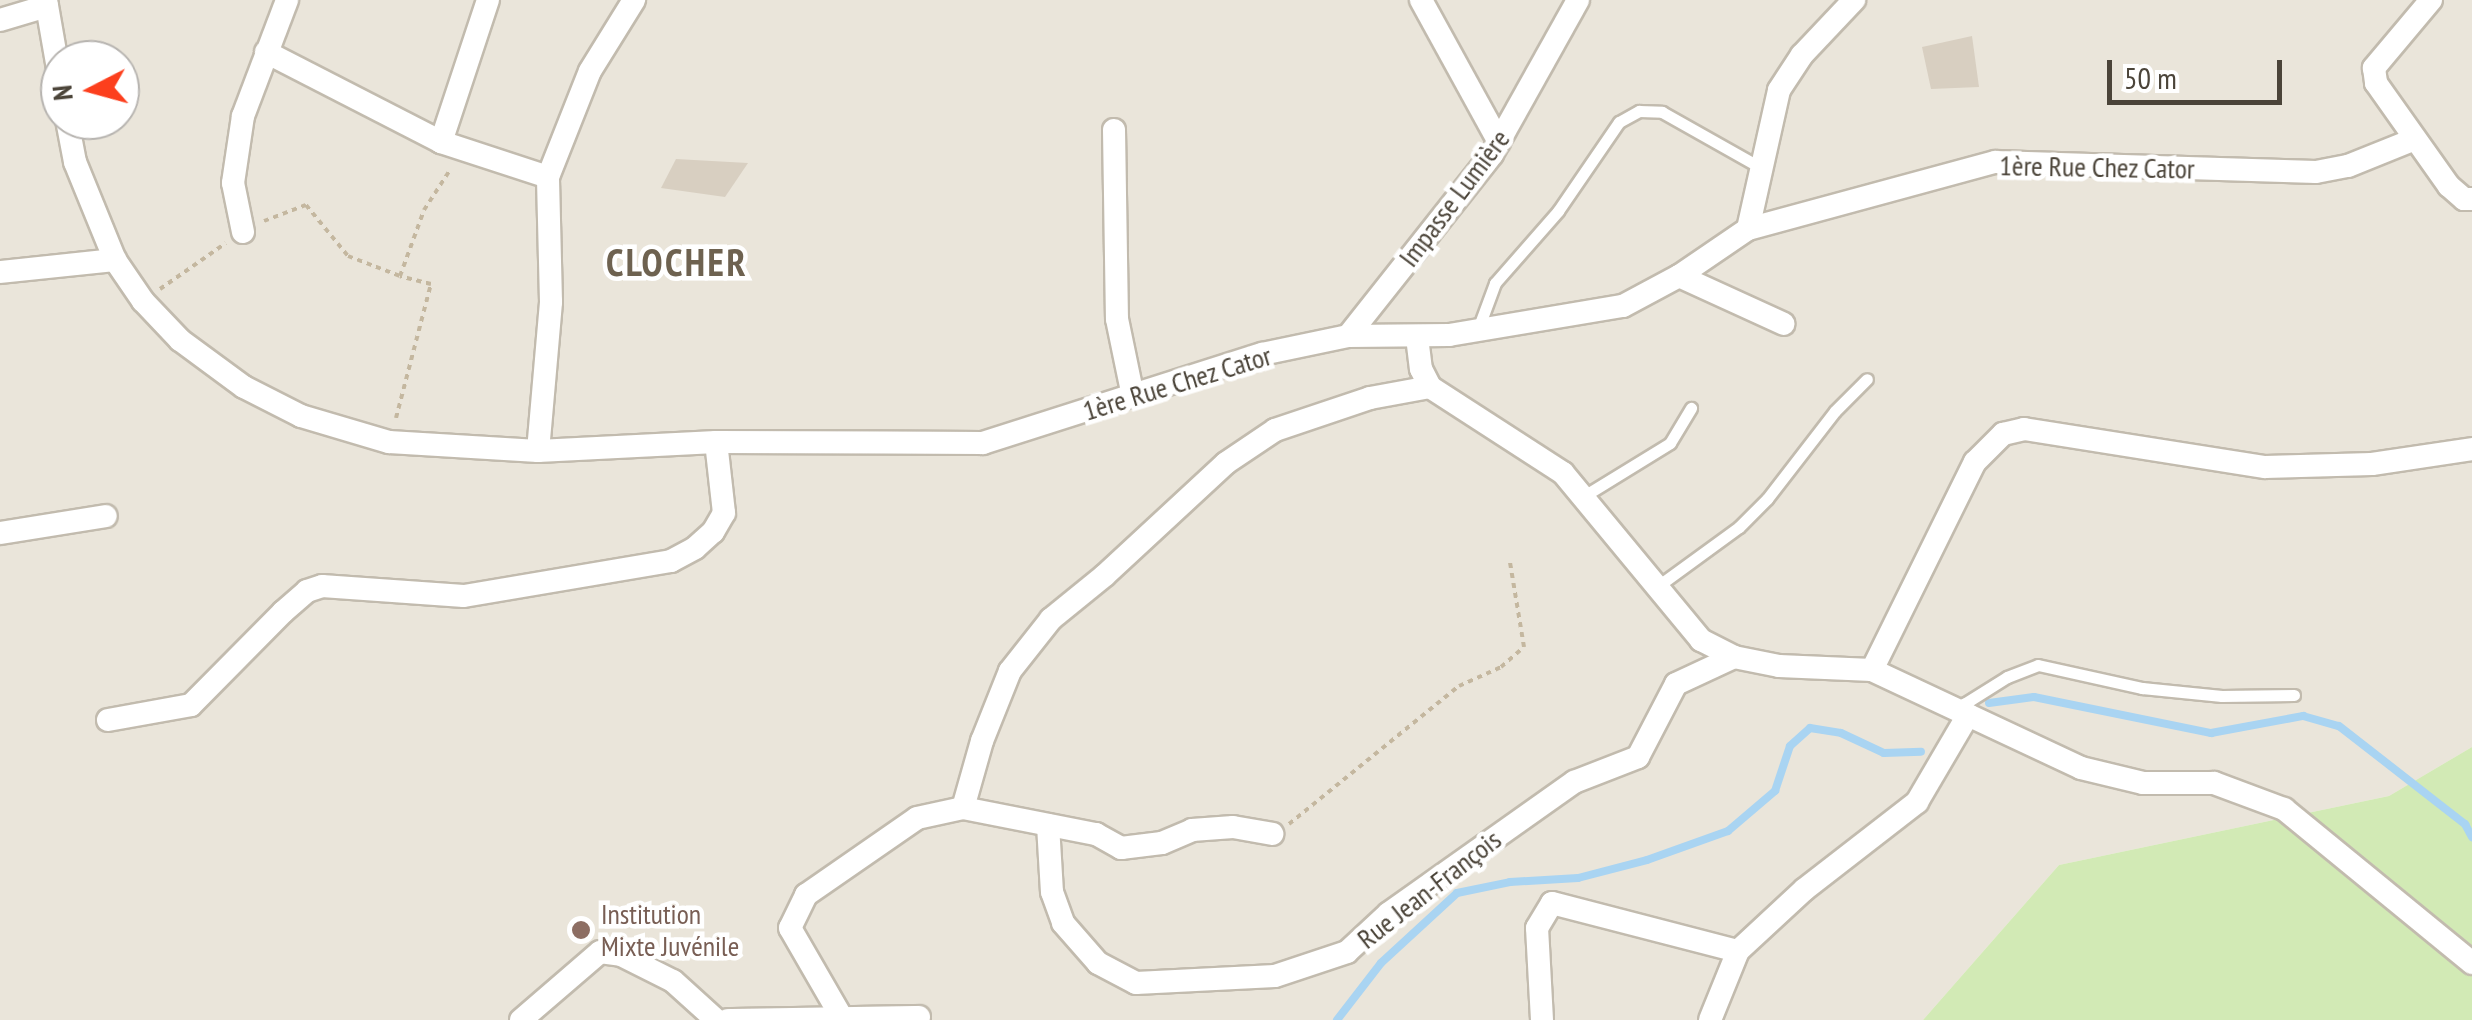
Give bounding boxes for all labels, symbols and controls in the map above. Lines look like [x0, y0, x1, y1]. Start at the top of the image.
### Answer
north arrow [40, 40, 140, 140]
scale bar [2112, 40, 2287, 102]
text: 50 m [2124, 58, 2177, 97]
text: N [42, 84, 81, 102]
street label: Impasse Lumière [1392, 123, 1516, 273]
street label: 1ère Rue Chez Cator [1999, 148, 2195, 186]
district label: CLOCHER [606, 239, 748, 285]
street label: 1ère Rue Chez Cator [1078, 338, 1276, 428]
street label: Rue Jean-François [1351, 823, 1507, 955]
place label: Institution Mixte Juvénile [601, 897, 739, 963]
marker: Institution Mixte Juvénile [570, 919, 592, 941]

